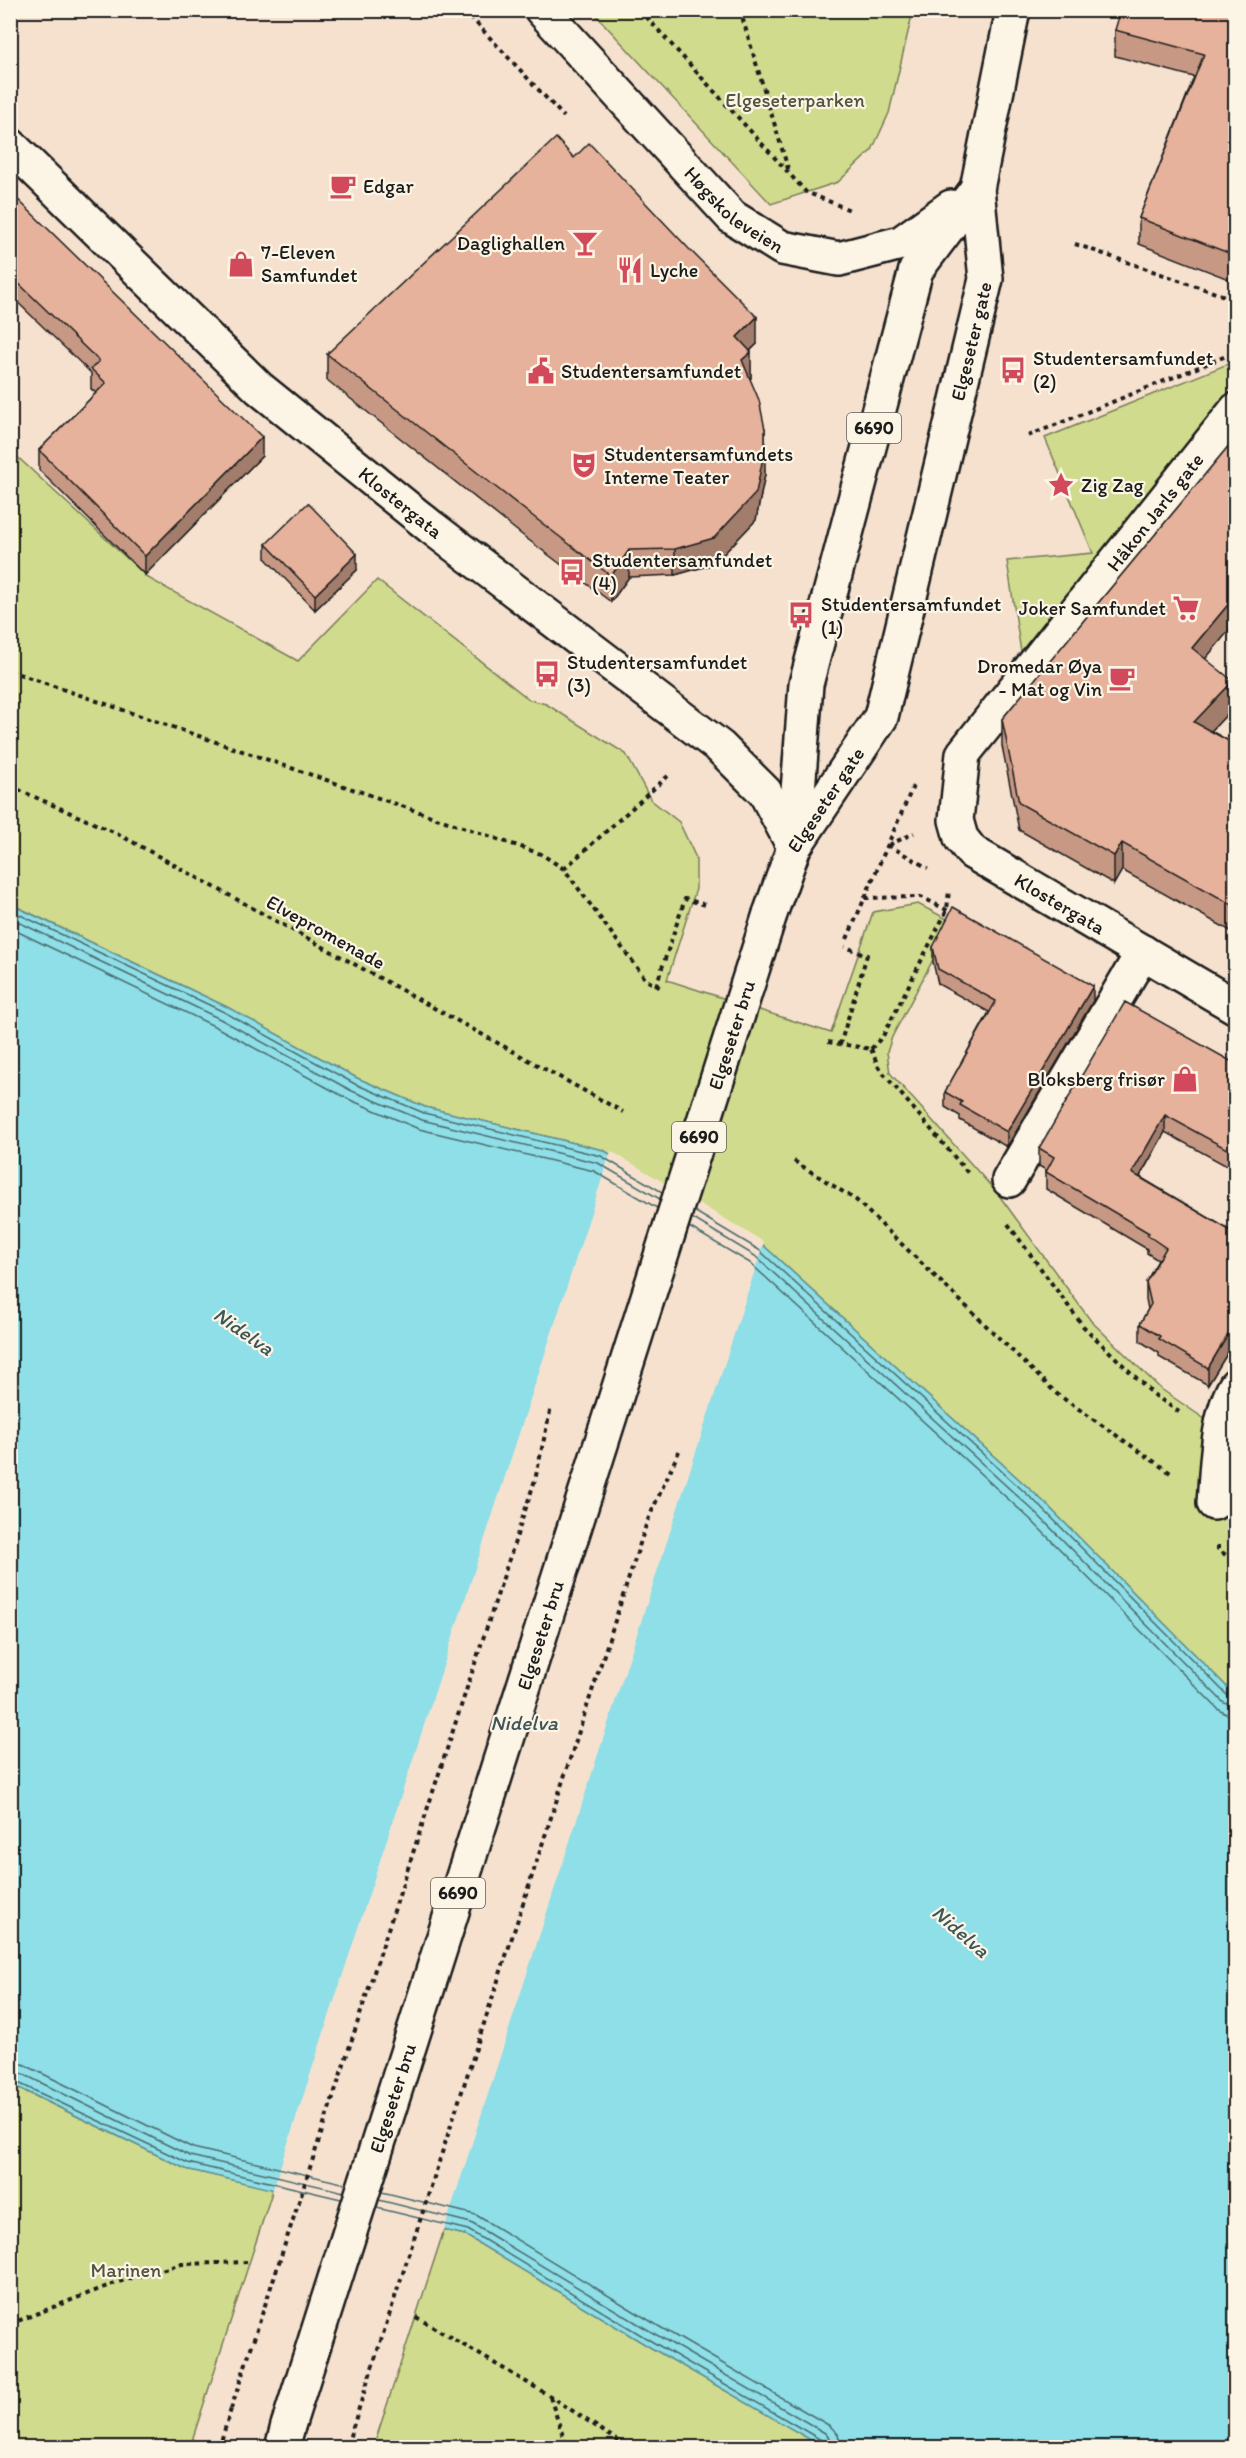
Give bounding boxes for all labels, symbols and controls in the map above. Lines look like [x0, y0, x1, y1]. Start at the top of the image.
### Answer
park label: Elgeseterparken [725, 88, 865, 112]
street label: Høgskoleveien [679, 161, 788, 258]
cafe icon: Edgar [328, 171, 358, 201]
place label: Edgar [363, 174, 414, 198]
bar icon: Daglighallen [570, 228, 600, 258]
place label: Daglighallen [457, 231, 565, 255]
place label: 7-Eleven Samfundet [261, 240, 358, 287]
shop icon: 7-Eleven Samfundet [226, 249, 256, 279]
restaurant icon: Lyche [615, 255, 645, 285]
place label: Lyche [650, 258, 698, 282]
street label: Elgeseter gate [945, 279, 997, 403]
place label: Studentersamfundet (2) [1033, 346, 1214, 393]
bus stop icon: Studentersamfundet (2) [998, 355, 1028, 385]
public building icon: Studentersamfundet [526, 356, 556, 386]
place label: Studentersamfundet [561, 359, 742, 383]
road number: 6690 [847, 413, 901, 443]
place label: Studentersamfundets Interne Teater [604, 442, 793, 489]
street label: Håkon Jarls gate [1101, 448, 1209, 576]
theatre icon: Studentersamfundets Interne Teater [569, 450, 599, 480]
street label: Klostergata [354, 461, 448, 544]
place icon: Zig Zag [1046, 470, 1076, 500]
place label: Zig Zag [1081, 473, 1144, 497]
place label: Studentersamfundet (4) [592, 548, 773, 595]
bus stop icon: Studentersamfundet (4) [557, 557, 587, 587]
place label: Studentersamfundet (1) [821, 592, 1002, 639]
supermarket icon: Joker Samfundet [1171, 593, 1201, 623]
place label: Joker Samfundet [1019, 596, 1166, 620]
bus stop icon: Studentersamfundet (1) [786, 600, 816, 630]
place label: Studentersamfundet (3) [567, 650, 748, 697]
place label: Dromedar Øya - Mat og Vin [977, 654, 1103, 701]
bus stop icon: Studentersamfundet (3) [532, 659, 562, 689]
cafe icon: Dromedar Øya - Mat og Vin [1107, 663, 1137, 693]
street label: Elgeseter gate [782, 742, 869, 857]
street label: Klostergata [1010, 868, 1110, 940]
street label: Elvepromenade [262, 889, 390, 975]
street label: Elgeseter bru [703, 977, 760, 1093]
shop icon: Bloksberg frisør [1170, 1064, 1200, 1094]
place label: Bloksberg frisør [1027, 1067, 1165, 1091]
road number: 6690 [672, 1122, 726, 1152]
water label: Nidelva [209, 1301, 279, 1361]
street label: Elgeseter bru [511, 1577, 569, 1693]
water label: Nidelva [490, 1710, 558, 1735]
road number: 6690 [431, 1878, 485, 1908]
water label: Nidelva [927, 1899, 995, 1963]
street label: Elgeseter bru [364, 2040, 421, 2156]
park label: Marinen [91, 2258, 161, 2282]

